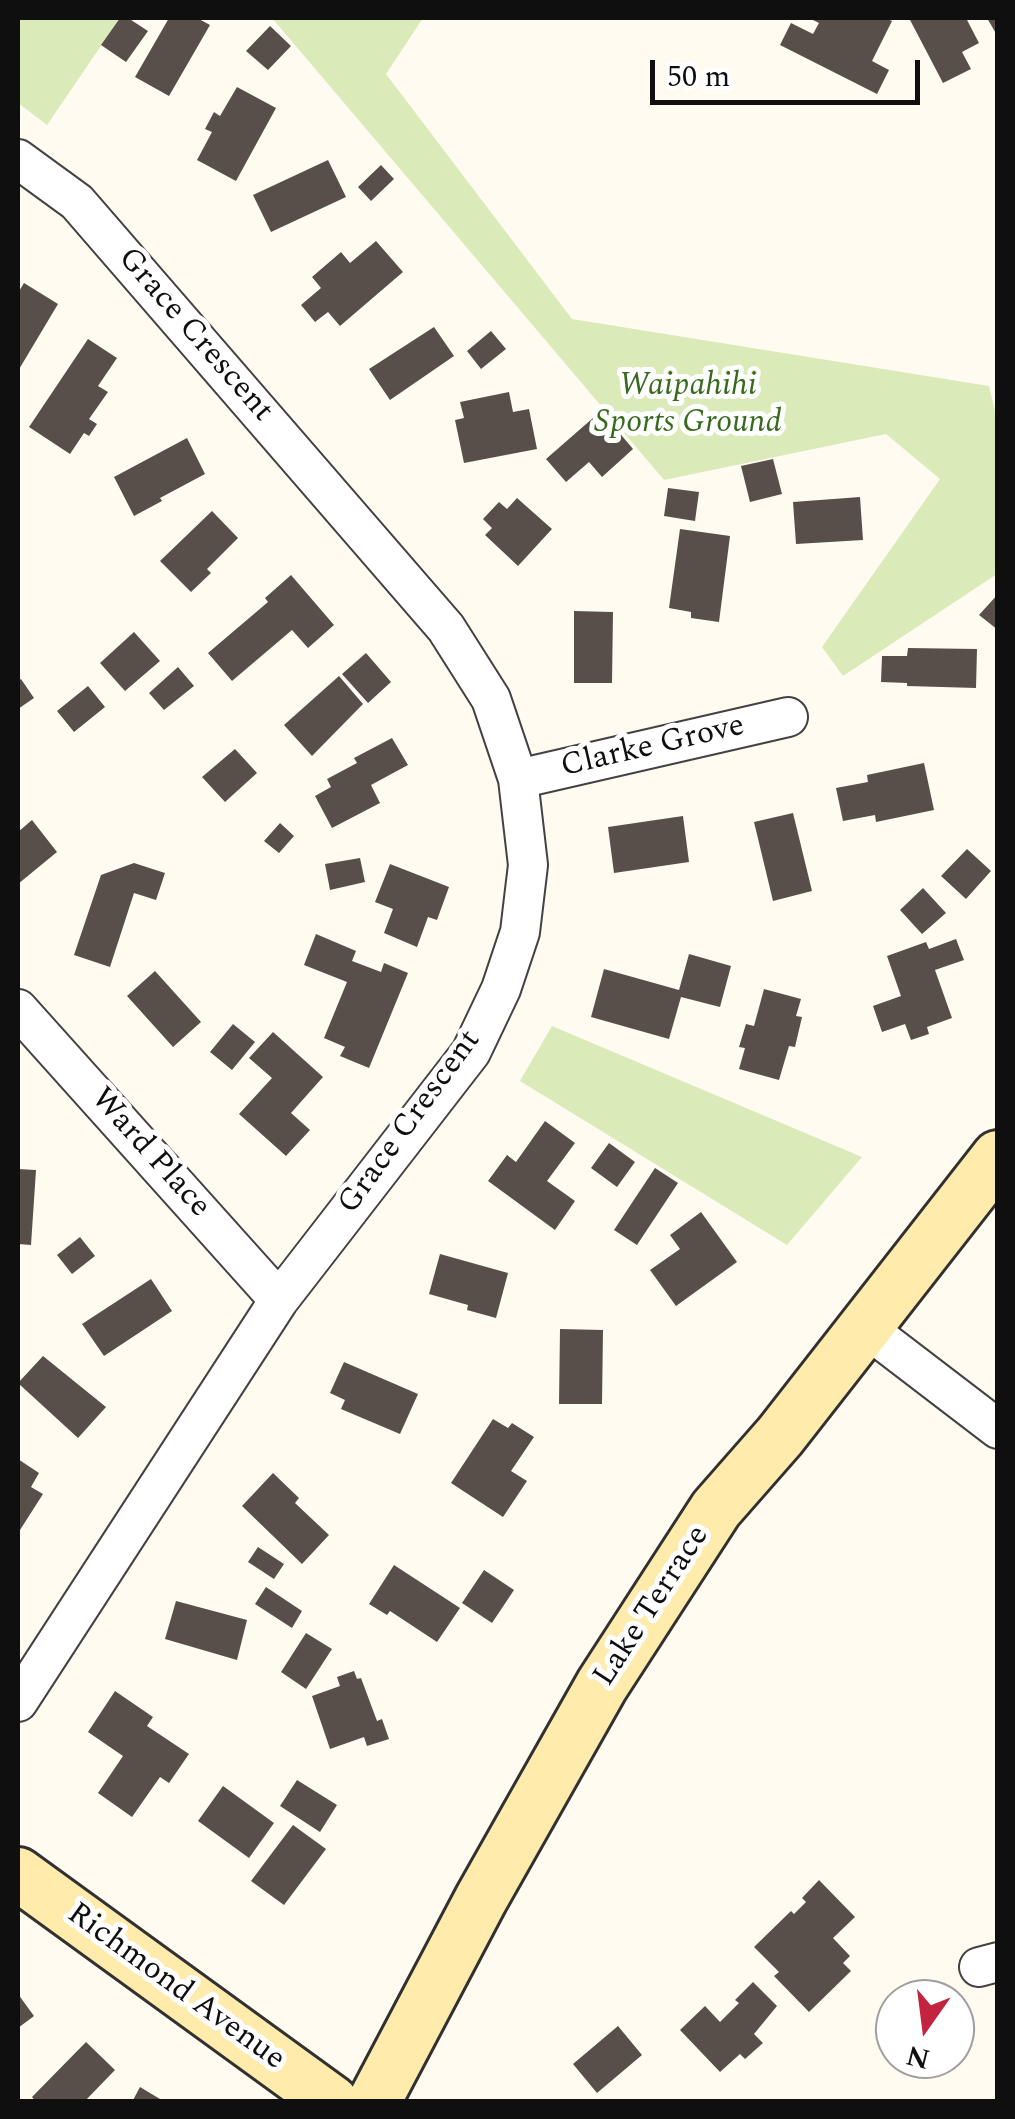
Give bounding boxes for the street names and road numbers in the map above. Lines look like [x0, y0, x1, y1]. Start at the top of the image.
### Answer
street label: Grace Crescent [108, 241, 280, 431]
street label: Clarke Grove [558, 708, 748, 788]
street label: Grace Crescent [331, 1023, 491, 1223]
street label: Ward Place [81, 1081, 217, 1227]
street label: Lake Terrace [587, 1519, 719, 1695]
street label: Richmond Avenue [59, 1896, 291, 2080]

